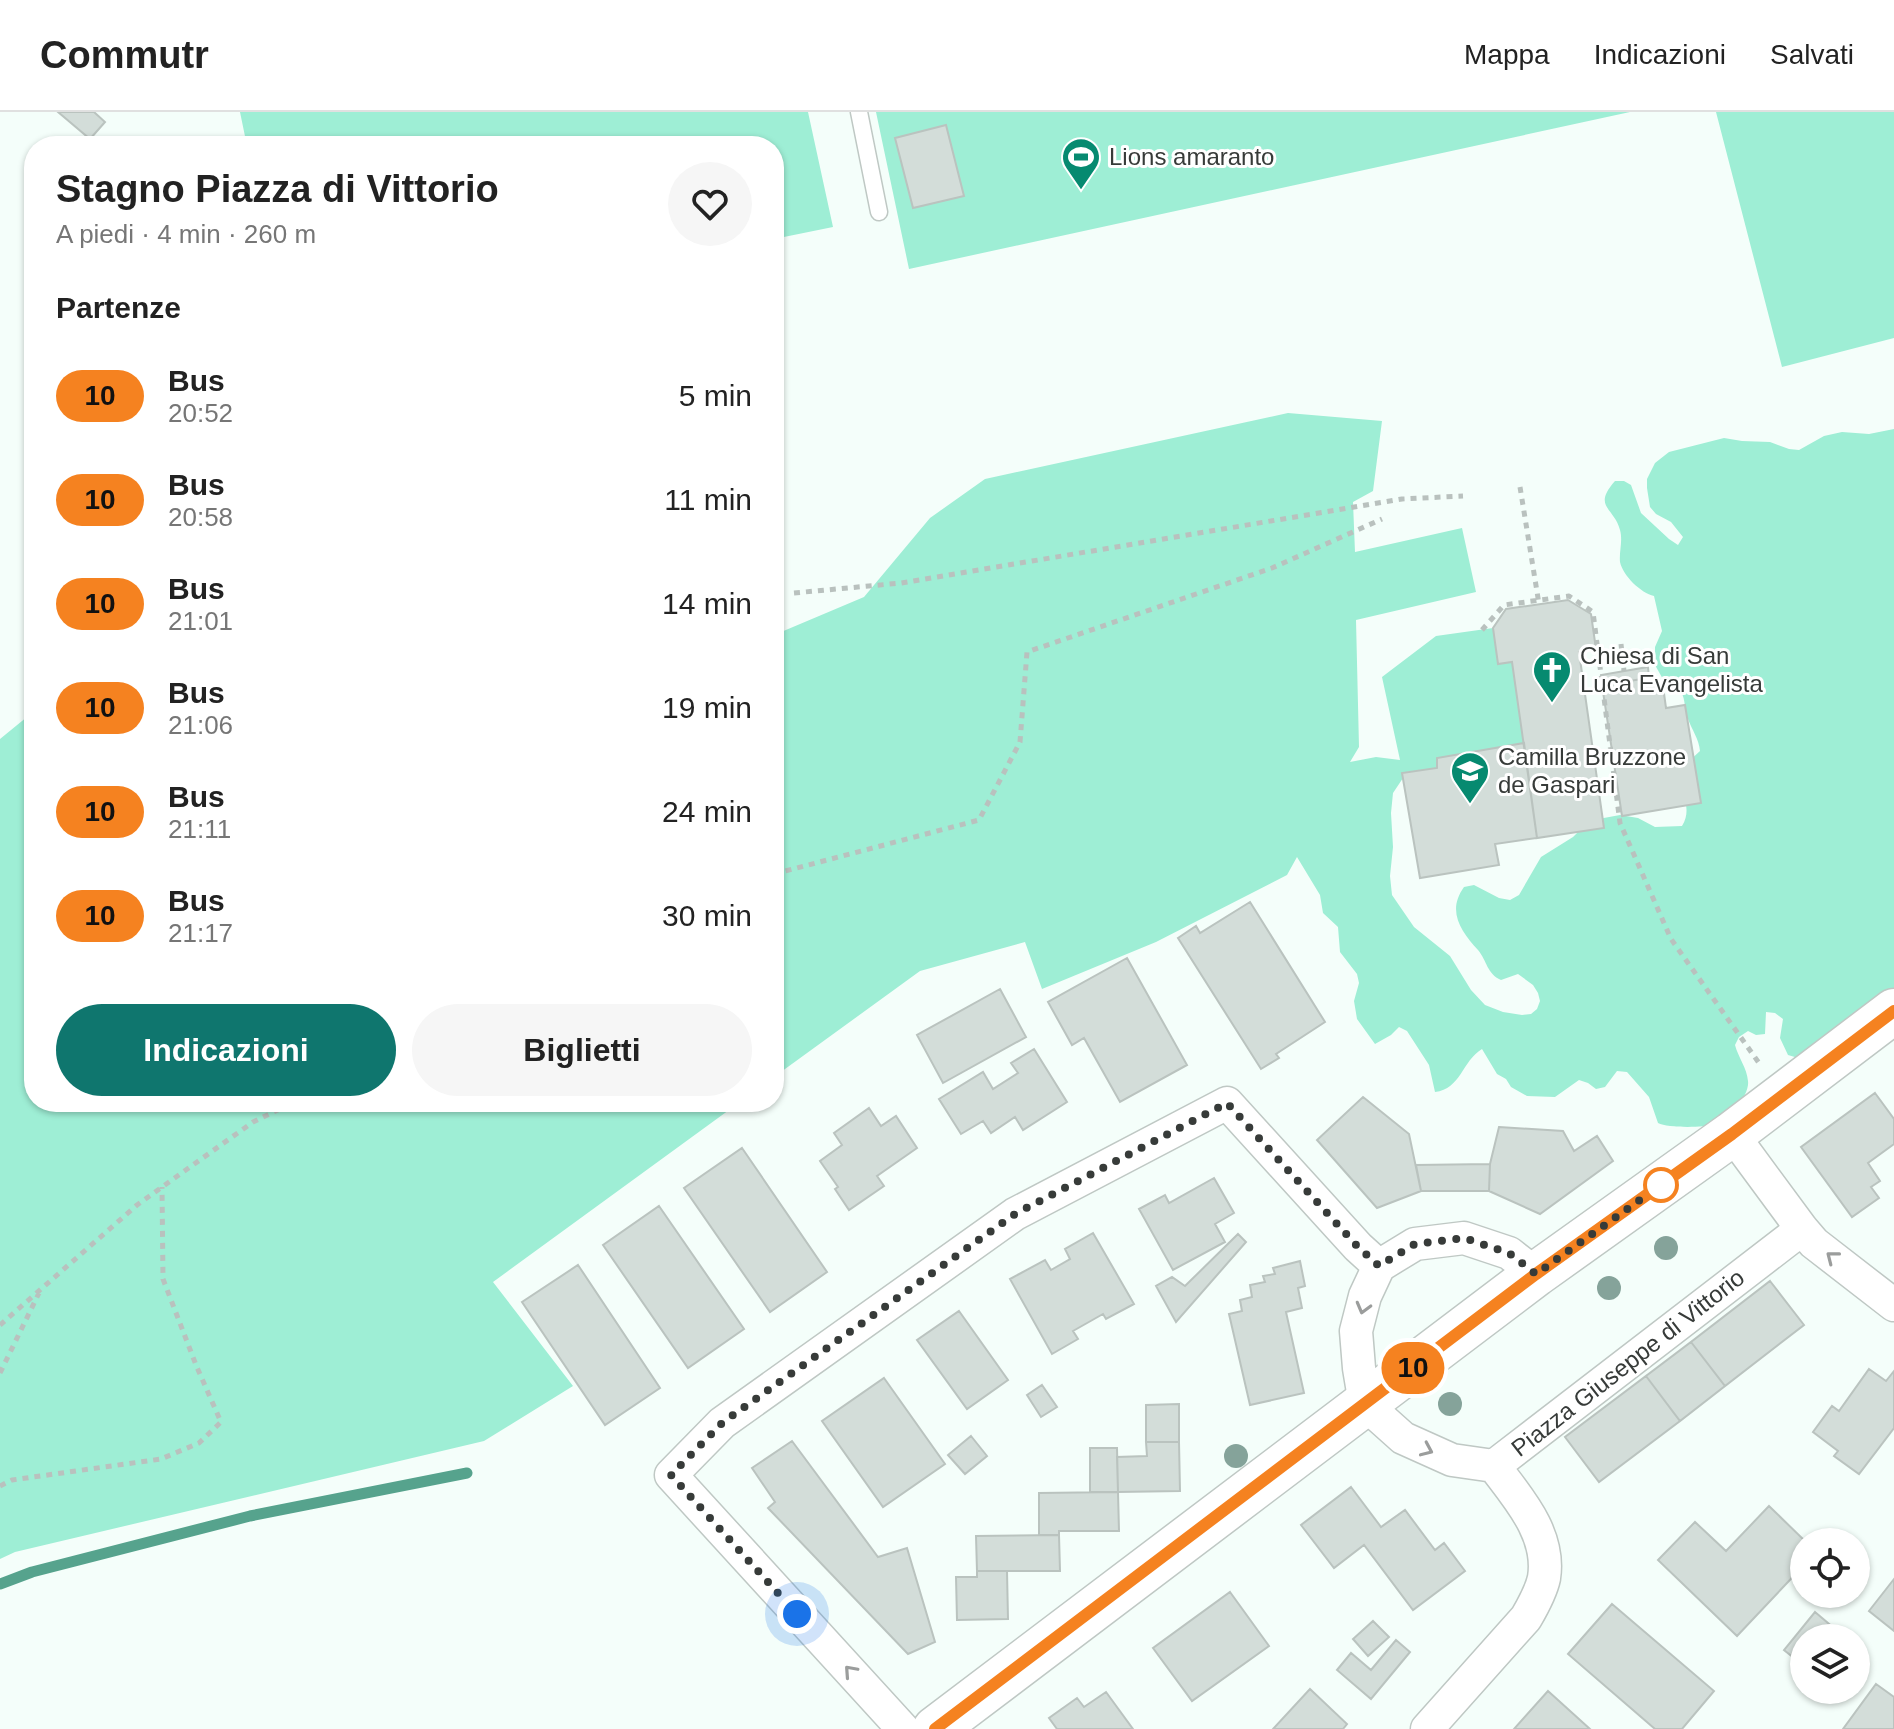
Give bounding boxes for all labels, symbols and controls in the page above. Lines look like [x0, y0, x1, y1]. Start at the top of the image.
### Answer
text: Commutr [40, 34, 209, 76]
text: Mappa [1464, 39, 1550, 70]
text: Indicazioni [1594, 39, 1726, 70]
text: Salvati [1770, 39, 1854, 70]
sports icon: Lions amaranto [1060, 136, 1102, 191]
place label: Lions amaranto [1109, 143, 1274, 170]
button: heart [668, 162, 752, 246]
text: Stagno Piazza di Vittorio [56, 168, 499, 210]
text: A piedi · 4 min · 260 m [56, 219, 316, 249]
text: Partenze [56, 291, 181, 324]
text: Bus [168, 364, 225, 397]
text: 5 min [679, 379, 752, 412]
text: 10 [84, 380, 116, 411]
text: 20:52 [168, 398, 233, 428]
text: Bus [168, 468, 225, 501]
text: 11 min [664, 483, 752, 516]
text: 10 [84, 484, 116, 515]
text: 20:58 [168, 502, 233, 532]
text: Bus [168, 572, 225, 605]
text: 14 min [662, 587, 752, 620]
text: 10 [84, 588, 116, 619]
text: 21:01 [168, 606, 233, 636]
place label: Chiesa di San Luca Evangelista [1580, 642, 1763, 697]
church icon: Chiesa di San Luca Evangelista [1531, 649, 1573, 704]
text: Bus [168, 676, 225, 709]
text: 19 min [662, 691, 752, 724]
text: 10 [84, 692, 116, 723]
text: 21:06 [168, 710, 233, 740]
place label: Camilla Bruzzone de Gaspari [1498, 743, 1686, 798]
school or university icon: Camilla Bruzzone de Gaspari [1449, 750, 1491, 805]
text: Bus [168, 780, 225, 813]
text: 24 min [662, 795, 752, 828]
text: 10 [84, 796, 116, 827]
text: 21:11 [168, 814, 231, 844]
text: Bus [168, 884, 225, 917]
text: 30 min [662, 899, 752, 932]
text: 10 [84, 900, 116, 931]
text: 21:17 [168, 918, 233, 948]
button: Indicazioni [56, 1004, 396, 1096]
button: Biglietti [412, 1004, 752, 1096]
unlabelled marker [1644, 1168, 1678, 1202]
one-way arrow [1827, 1252, 1841, 1267]
street label: Piazza Giuseppe di Vittorio [1506, 1263, 1749, 1462]
one-way arrow [1355, 1300, 1372, 1314]
line badge: 10 [1377, 1342, 1449, 1394]
text: 10 [1397, 1352, 1429, 1383]
one-way arrow [1419, 1440, 1433, 1456]
map controls [1790, 1528, 1870, 1704]
button: locate [1790, 1528, 1870, 1608]
your location [777, 1594, 817, 1634]
button: layers [1790, 1624, 1870, 1704]
one-way arrow [846, 1666, 860, 1681]

